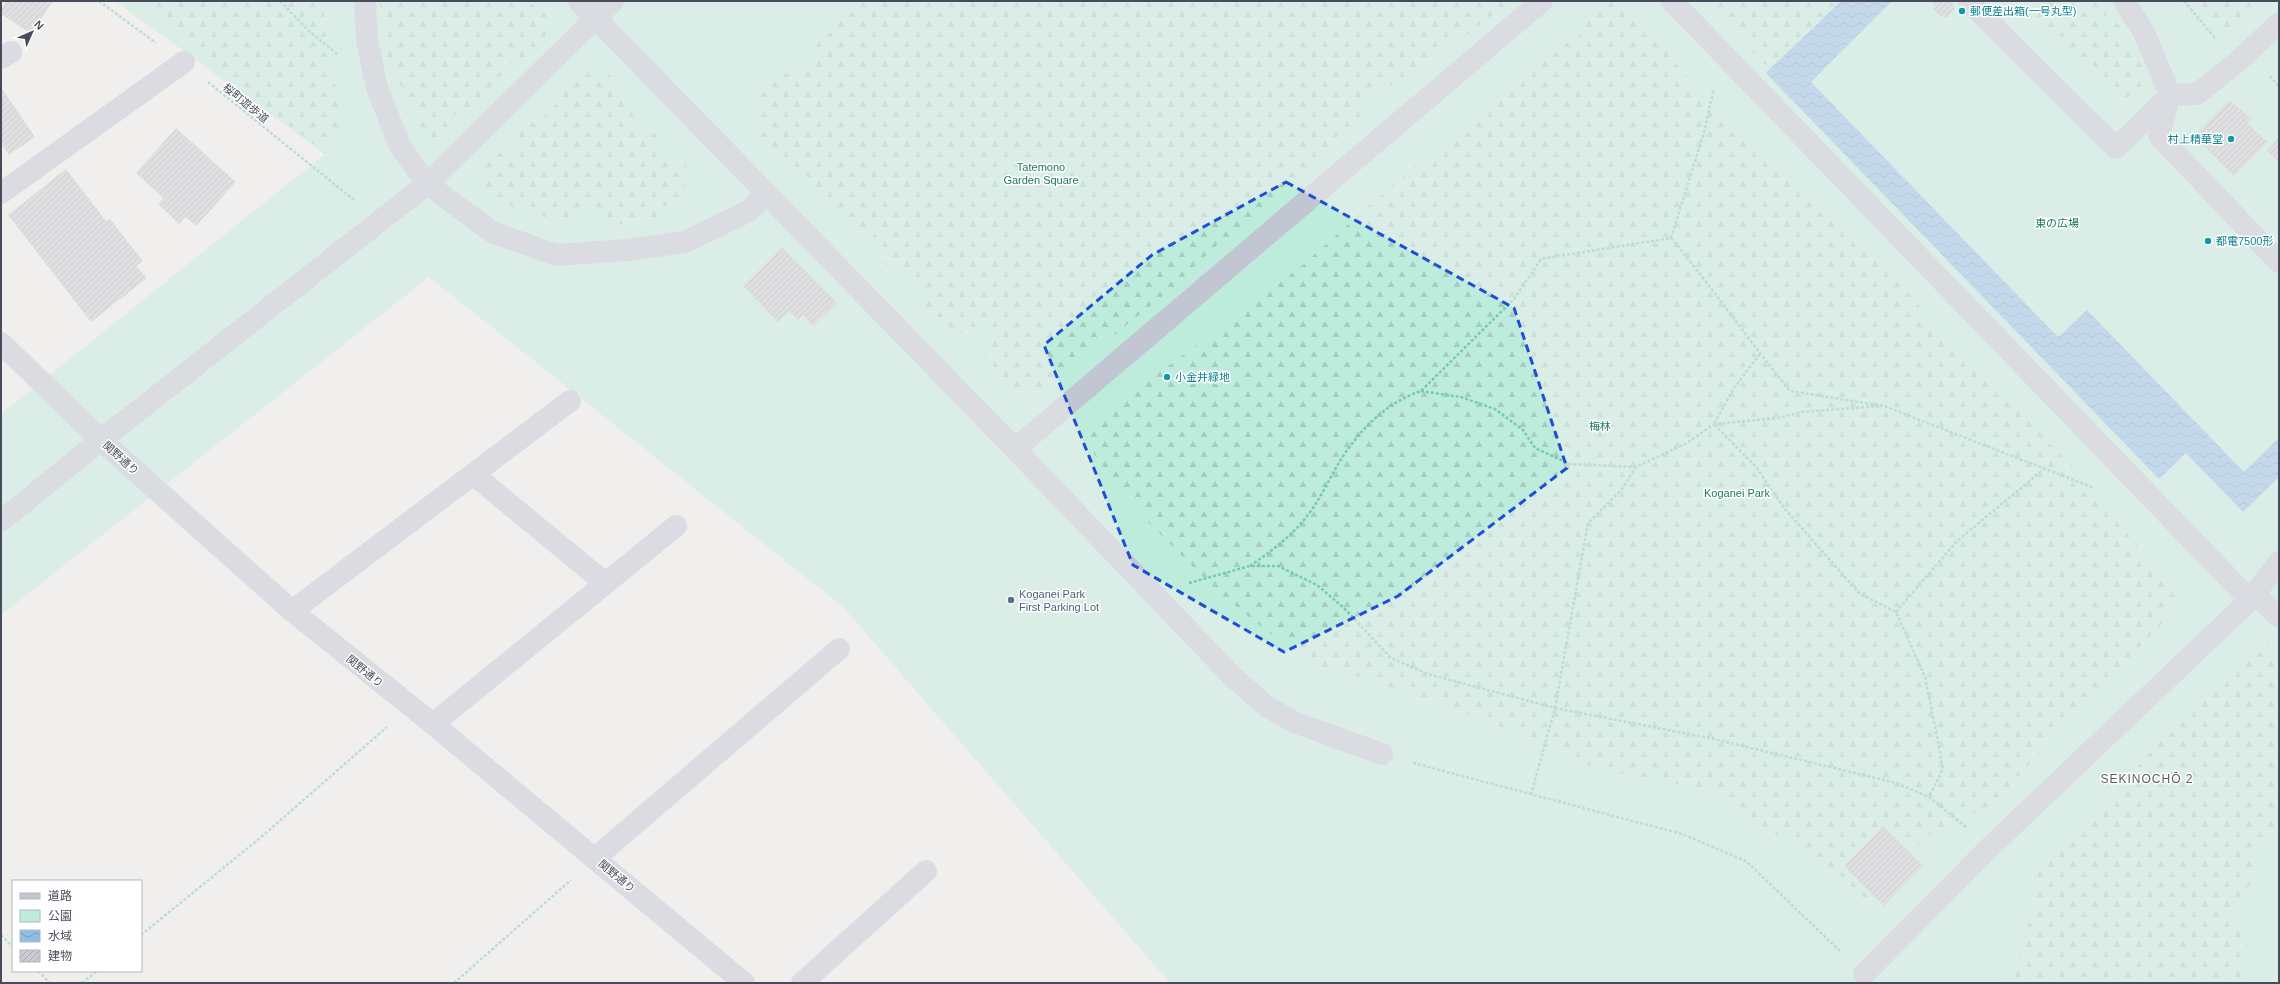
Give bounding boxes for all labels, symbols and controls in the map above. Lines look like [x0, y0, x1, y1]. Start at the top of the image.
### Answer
place label: 郵便差出箱(一号丸型) [1970, 5, 2076, 17]
marker: 郵便差出箱(一号丸型) [1957, 6, 1967, 16]
north arrow [12, 12, 52, 52]
text: N [32, 18, 46, 32]
street label: 桜町遊歩道 [221, 81, 271, 125]
place label: 村上精華堂 [2168, 133, 2223, 145]
marker: 村上精華堂 [2226, 134, 2236, 144]
park label: Tatemono Garden Square [1003, 161, 1079, 186]
park label: 東の広場 [2035, 217, 2079, 229]
place label: 都電7500形 [2216, 235, 2273, 247]
marker: 都電7500形 [2203, 236, 2213, 246]
place label: 小金井緑地 [1175, 371, 1230, 383]
marker: 小金井緑地 [1162, 372, 1172, 382]
park label: 梅林 [1589, 420, 1611, 432]
street label: 関野通り [101, 439, 141, 477]
park label: Koganei Park [1704, 487, 1771, 499]
place label: Koganei Park First Parking Lot [1019, 588, 1099, 613]
marker: Koganei Park First Parking Lot [1006, 595, 1016, 605]
street label: 関野通り [344, 652, 386, 690]
district label: SEKINOCHŌ 2 [2100, 772, 2194, 786]
street label: 関野通り [596, 857, 638, 895]
legend [12, 880, 142, 972]
text: 道路 [48, 889, 72, 903]
text: 公園 [48, 909, 72, 923]
text: 水域 [48, 929, 72, 943]
text: 建物 [48, 949, 72, 963]

